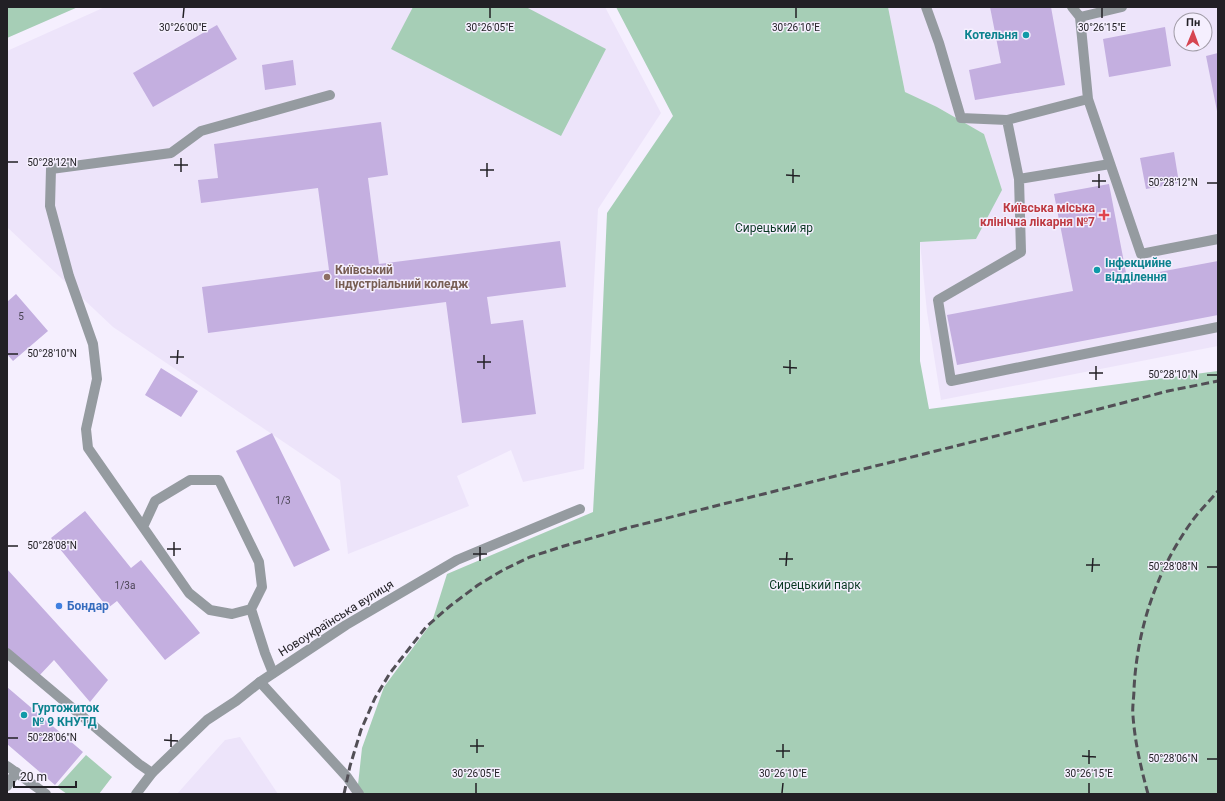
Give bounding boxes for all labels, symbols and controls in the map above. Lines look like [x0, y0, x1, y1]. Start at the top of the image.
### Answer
north arrow [1173, 12, 1213, 52]
text: Пн [1186, 16, 1200, 29]
text: 30°26'00"E [159, 22, 207, 33]
text: 30°26'05"E [466, 22, 514, 33]
text: 30°26'10"E [772, 22, 820, 33]
text: 30°26'15"E [1078, 22, 1126, 33]
place label: Котельня [965, 28, 1018, 42]
marker: Котельня [1021, 30, 1031, 40]
text: 50°28'12"N [27, 157, 77, 168]
text: 50°28'12"N [1148, 177, 1198, 188]
place label: Київська міська клінічна лікарня №7 [980, 201, 1096, 229]
marker: Київська міська клінічна лікарня №7 [1098, 209, 1110, 221]
park label: Сирецький яр [735, 221, 813, 235]
place label: Інфекцийне відділення [1105, 256, 1172, 284]
place label: Київський індустріальний коледж [335, 263, 469, 291]
marker: Інфекцийне відділення [1092, 265, 1102, 275]
marker: Київський індустріальний коледж [322, 272, 332, 282]
house number: 5 [18, 311, 24, 322]
text: 50°28'10"N [27, 348, 77, 359]
text: 50°28'10"N [1148, 369, 1198, 380]
house number: 1/3 [275, 495, 291, 506]
text: 50°28'08"N [27, 540, 77, 551]
text: 50°28'08"N [1148, 561, 1198, 572]
street label: Новоукраїнська вулиця [276, 577, 396, 659]
park label: Сирецький парк [769, 578, 861, 592]
house number: 1/3а [115, 580, 135, 591]
place label: Бондар [67, 599, 109, 613]
marker: Бондар [54, 601, 64, 611]
place label: Гуртожиток № 9 КНУТД [32, 701, 100, 729]
marker: Гуртожиток № 9 КНУТД [19, 710, 29, 720]
text: 50°28'06"N [27, 732, 77, 743]
text: 50°28'06"N [1148, 753, 1198, 764]
scale bar [14, 763, 76, 789]
text: 30°26'05"E [452, 768, 500, 779]
text: 30°26'10"E [759, 768, 807, 779]
text: 30°26'15"E [1065, 768, 1113, 779]
text: 20 m [20, 770, 47, 784]

